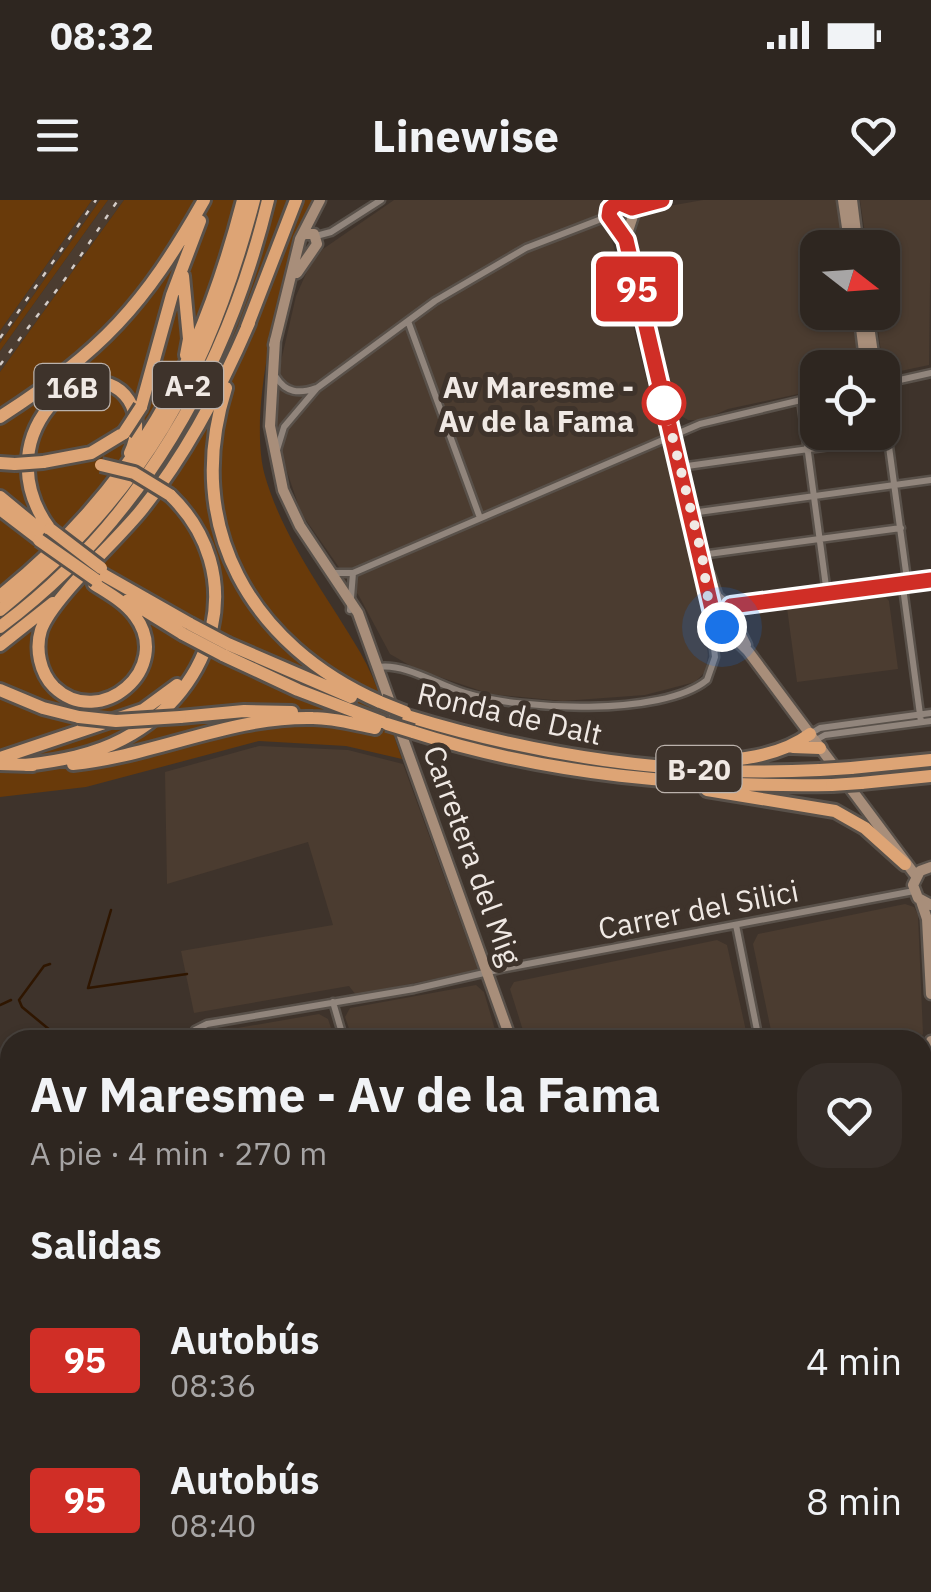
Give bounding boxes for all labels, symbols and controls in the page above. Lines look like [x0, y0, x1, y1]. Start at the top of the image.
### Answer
text: 08:32 [50, 11, 154, 60]
text: Linewise [372, 106, 559, 164]
icon: menu [30, 108, 85, 163]
icon: heart [846, 108, 901, 163]
north arrow [800, 230, 900, 330]
map controls [800, 230, 900, 450]
line badge: 95 [592, 256, 682, 322]
text: 95 [616, 266, 658, 312]
button: locate [800, 350, 900, 450]
road number: A-2 [153, 362, 223, 408]
road number: 16B [34, 364, 110, 410]
place label: Av Maresme - Av de la Fama [438, 367, 634, 440]
marker: Av Maresme - Av de la Fama [643, 382, 685, 424]
your location [697, 602, 747, 652]
street label: Ronda de Dalt [414, 673, 606, 753]
street label: Carretera del Mig [415, 740, 531, 970]
road number: B-20 [656, 746, 742, 792]
street label: Carrer del Silici [594, 870, 802, 948]
text: Av Maresme - Av de la Fama [30, 1063, 660, 1125]
button: heart [797, 1063, 902, 1168]
text: A pie · 4 min · 270 m [30, 1132, 327, 1174]
text: Salidas [30, 1220, 162, 1269]
text: Autobús [170, 1315, 319, 1364]
text: 4 min [806, 1336, 902, 1385]
text: 95 [64, 1337, 106, 1383]
text: 08:36 [170, 1364, 256, 1406]
text: Autobús [170, 1455, 319, 1504]
text: 8 min [806, 1476, 902, 1525]
text: 95 [64, 1477, 106, 1523]
text: 08:40 [170, 1504, 256, 1546]

